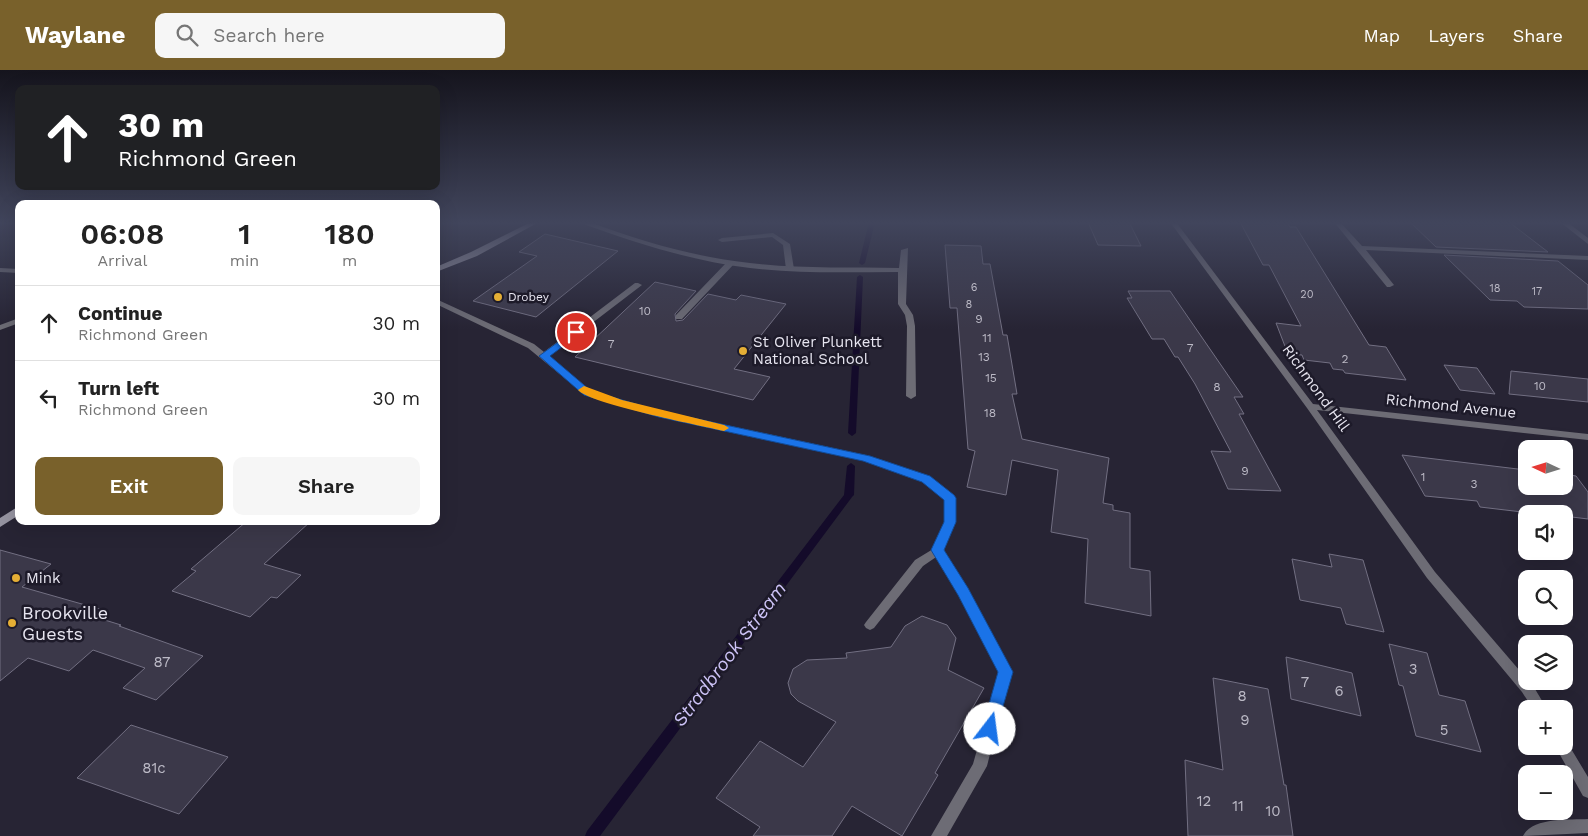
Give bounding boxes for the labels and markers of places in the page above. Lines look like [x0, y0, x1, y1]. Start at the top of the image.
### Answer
place label: Drobey [508, 290, 550, 304]
marker: Drobey [492, 291, 504, 303]
pin [555, 311, 597, 353]
place label: St Oliver Plunkett National School [753, 333, 882, 368]
marker: St Oliver Plunkett National School [737, 345, 749, 357]
place label: Mink [26, 569, 61, 587]
marker: Mink [10, 572, 22, 584]
place label: Brookville Guests [22, 602, 108, 644]
marker: Brookville Guests [6, 617, 18, 629]

